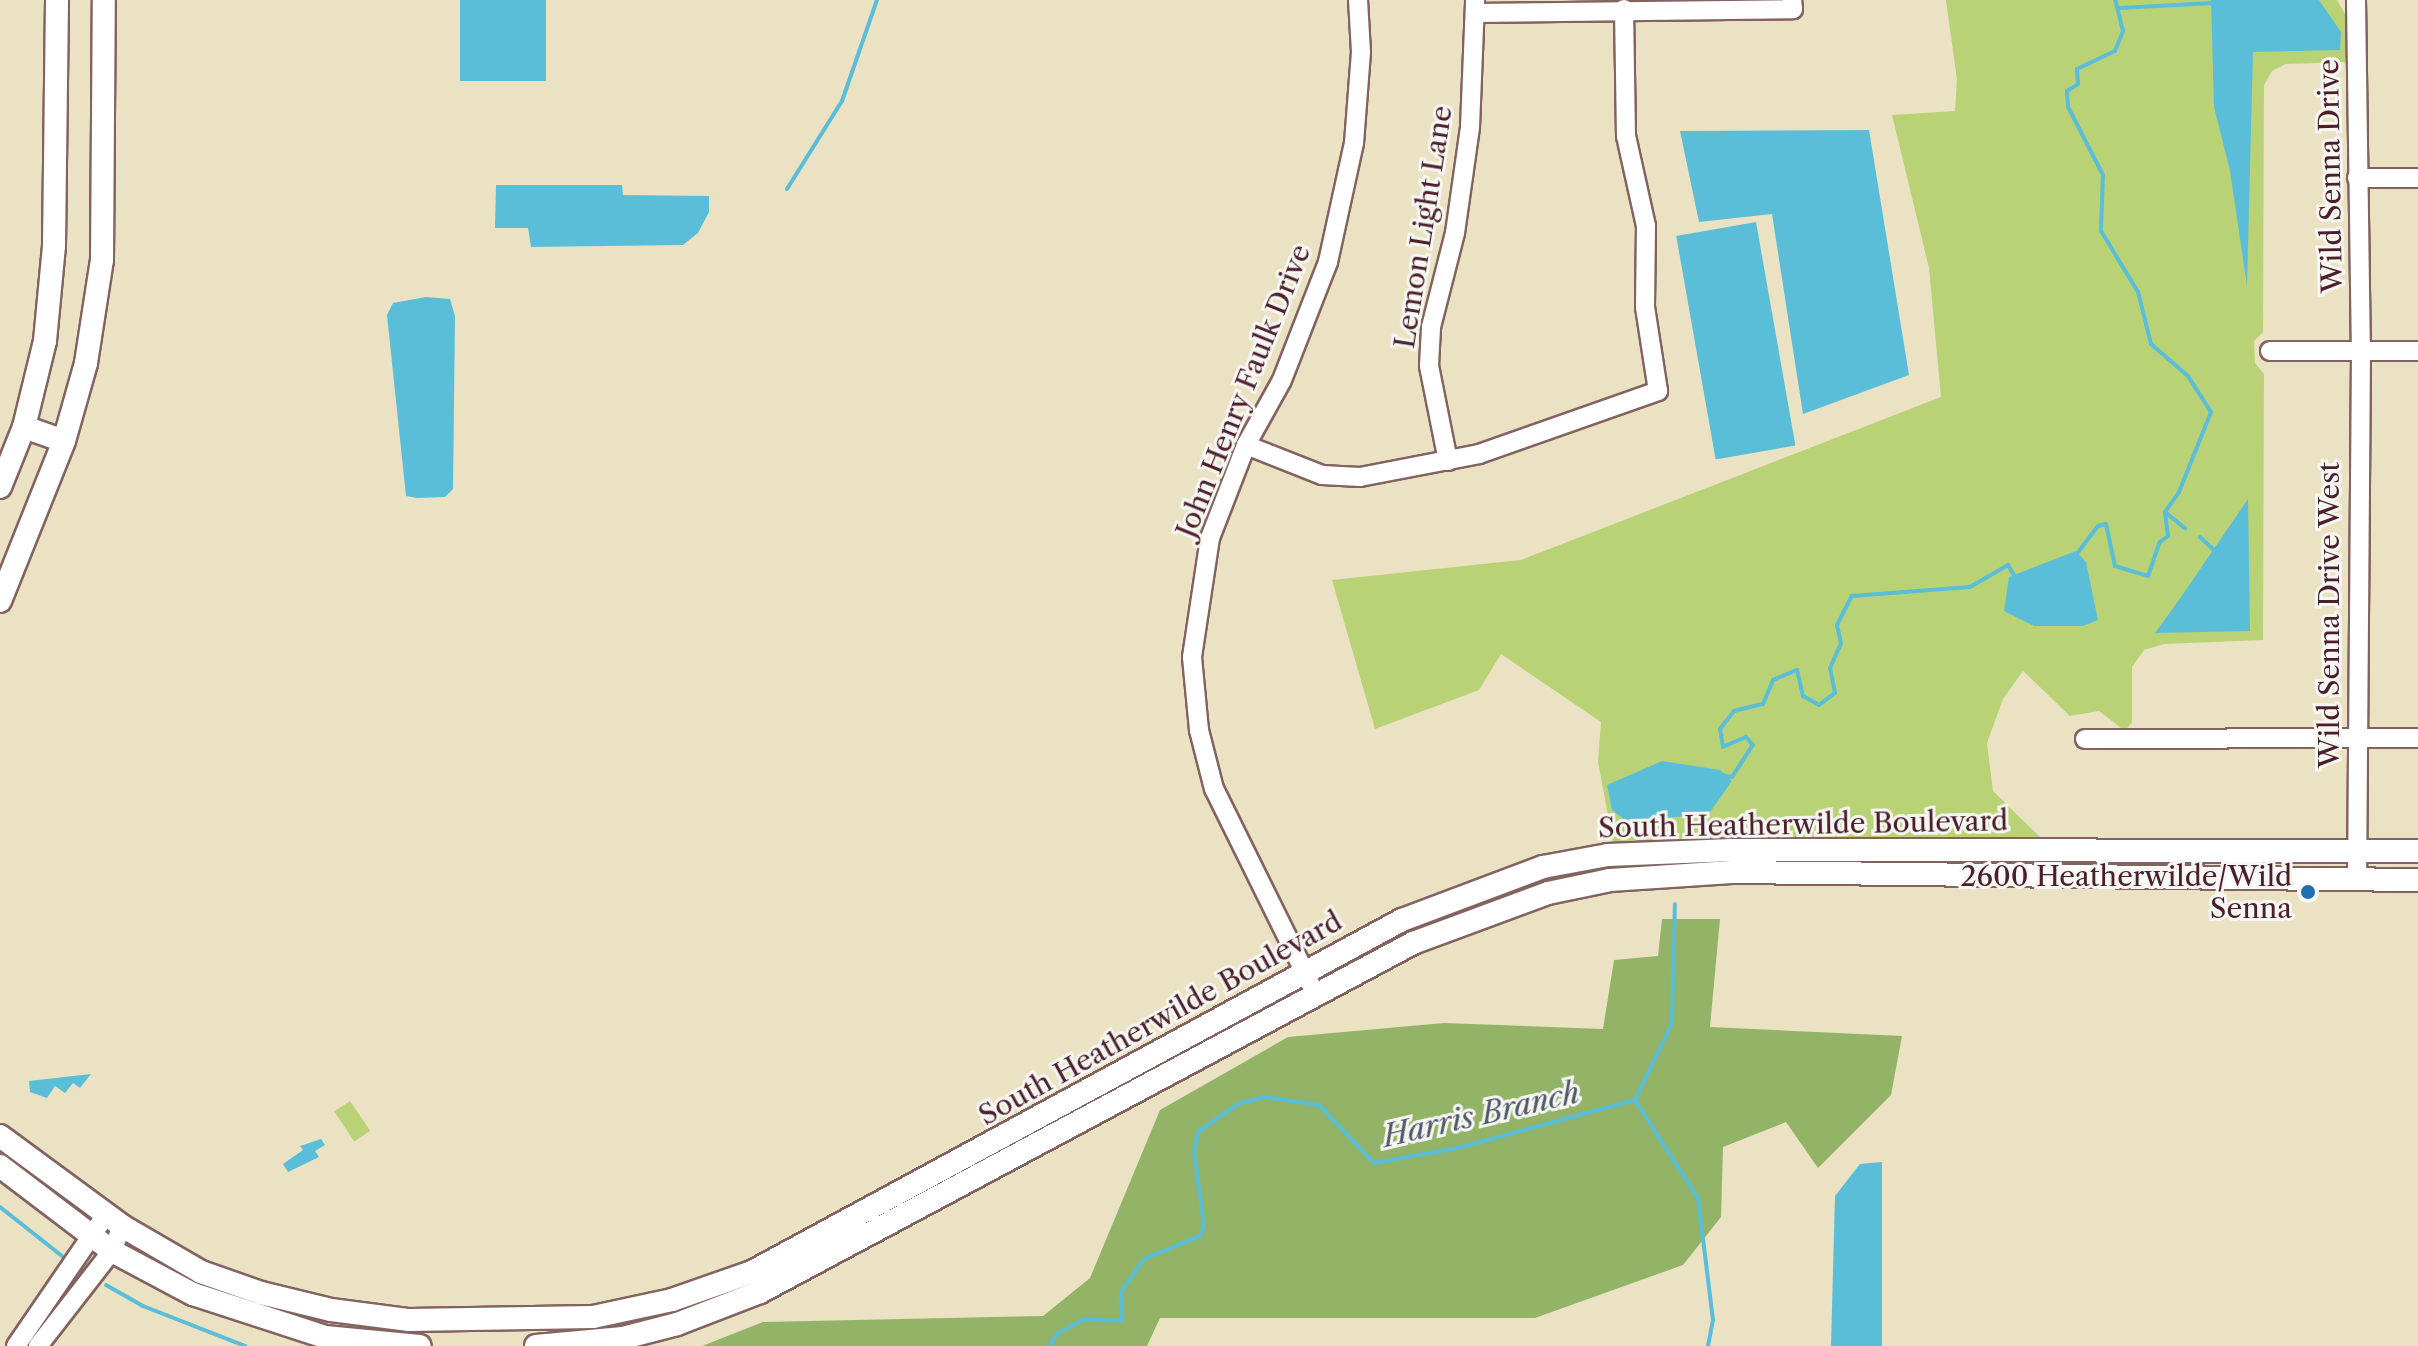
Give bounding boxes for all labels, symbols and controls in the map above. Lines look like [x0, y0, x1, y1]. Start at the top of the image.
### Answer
street label: Wild Senna Drive [2311, 58, 2349, 294]
street label: Lemon Light Lane [1387, 103, 1459, 351]
street label: John Henry Faulk Drive [1169, 239, 1317, 543]
street label: Wild Senna Drive West [2312, 461, 2346, 769]
street label: South Heatherwilde Boulevard [1598, 804, 2008, 844]
place label: 2600 Heatherwilde/Wild Senna [1960, 859, 2292, 925]
marker: 2600 Heatherwilde/Wild Senna [2299, 883, 2317, 901]
street label: South Heatherwilde Boulevard [973, 904, 1347, 1132]
water label: Harris Branch [1379, 1075, 1583, 1155]

